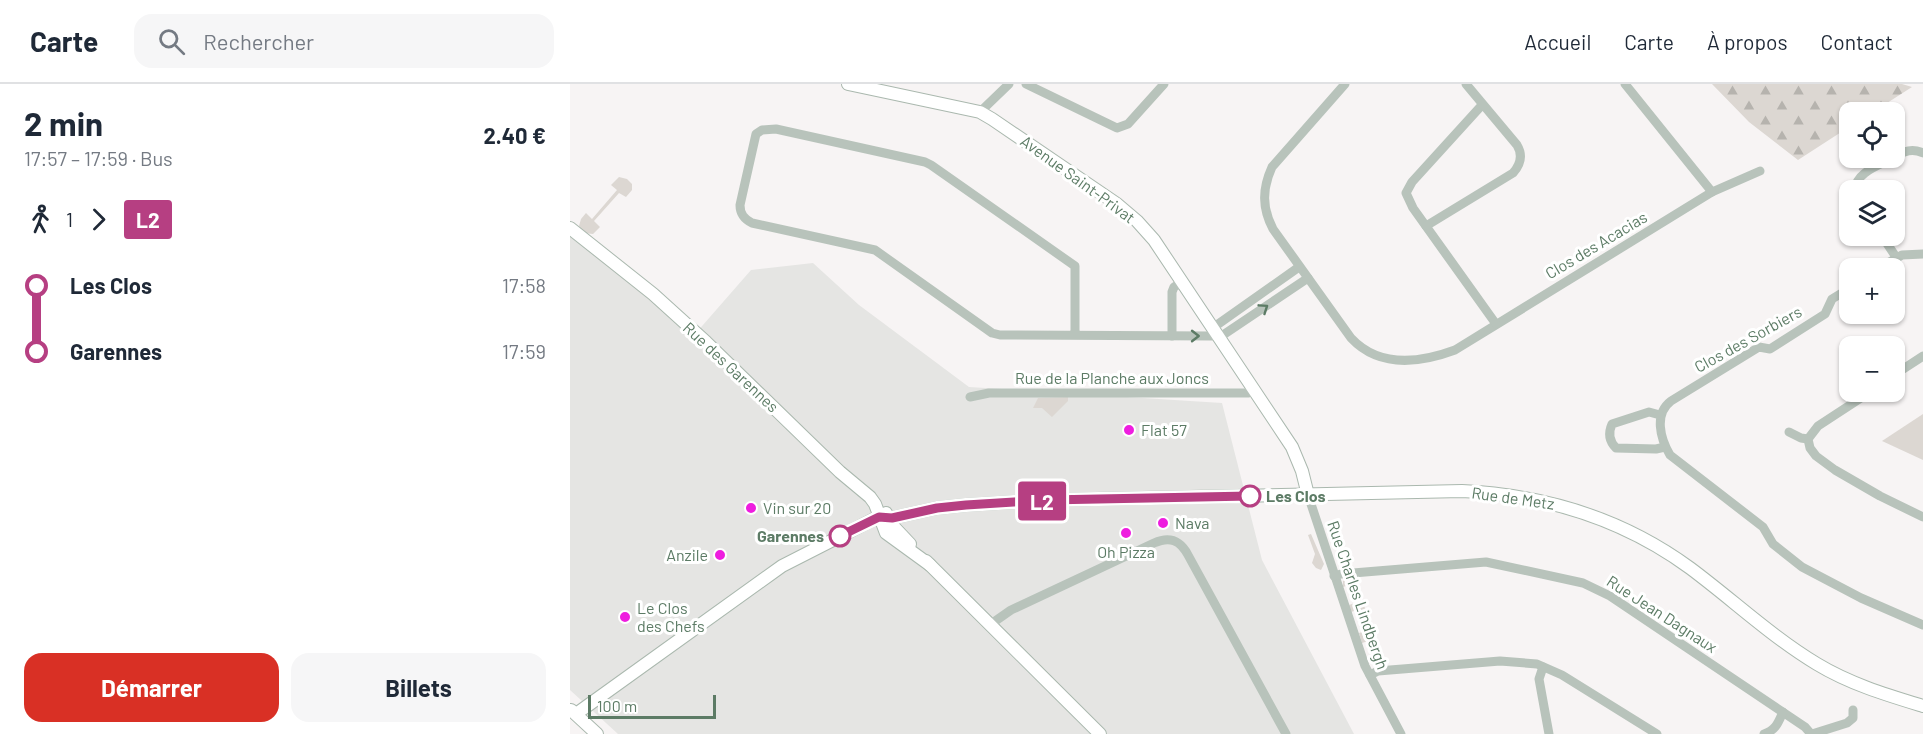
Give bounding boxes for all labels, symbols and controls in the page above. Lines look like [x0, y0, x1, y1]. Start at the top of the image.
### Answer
search box [134, 14, 554, 68]
text: Carte [30, 24, 98, 58]
icon: search [155, 25, 188, 58]
text: Rechercher [203, 28, 314, 54]
text: Accueil [1524, 29, 1591, 54]
text: Carte [1624, 29, 1674, 54]
text: À propos [1707, 29, 1788, 54]
text: Contact [1821, 29, 1893, 54]
map controls [1839, 102, 1905, 402]
button: locate [1839, 102, 1905, 168]
text: 2 min [24, 103, 103, 143]
text: 2.40 € [484, 122, 546, 148]
street label: Avenue Saint-Privat [1017, 131, 1139, 227]
text: 17:57 – 17:59 · Bus [24, 146, 173, 170]
button: layers [1839, 180, 1905, 246]
icon: walk [24, 203, 57, 236]
icon: forward [82, 203, 115, 236]
text: 1 [66, 207, 73, 231]
text: L2 [136, 207, 160, 232]
street label: Clos des Acacias [1541, 207, 1650, 282]
button: + [1839, 258, 1905, 324]
text: Les Clos [70, 272, 152, 298]
text: 17:58 [502, 273, 546, 297]
street label: Clos des Sorbiers [1691, 301, 1805, 376]
one-way arrow [1257, 304, 1268, 315]
street label: Rue des Garennes [680, 318, 783, 416]
one-way arrow [1191, 330, 1200, 342]
button: − [1839, 336, 1905, 402]
text: Garennes [70, 338, 162, 364]
text: 17:59 [502, 339, 546, 363]
street label: Rue de la Planche aux Joncs [1015, 368, 1209, 387]
place label: Flat 57 [1141, 420, 1187, 439]
marker: Flat 57 [1122, 423, 1136, 437]
line badge: L2 [1015, 482, 1069, 520]
street label: Rue de Metz [1470, 482, 1556, 513]
marker: Les Clos [1239, 485, 1261, 507]
place label: Les Clos [1266, 486, 1326, 505]
text: L2 [1030, 489, 1054, 514]
place label: Vin sur 20 [763, 498, 831, 517]
marker: Vin sur 20 [744, 501, 758, 515]
place label: Nava [1175, 513, 1210, 532]
marker: Nava [1156, 516, 1170, 530]
street label: Rue Charles Lindbergh [1324, 518, 1393, 672]
marker: Garennes [829, 525, 851, 547]
place label: Garennes [757, 526, 824, 545]
marker: Oh Pizza [1119, 526, 1133, 540]
place label: Oh Pizza [1097, 542, 1155, 561]
place label: Anzile [666, 545, 708, 564]
marker: Anzile [713, 548, 727, 562]
street label: Rue Jean Dagnaux [1604, 571, 1721, 656]
place label: Le Clos des Chefs [637, 598, 705, 635]
marker: Le Clos des Chefs [618, 610, 632, 624]
button: Démarrer [24, 653, 279, 722]
button: Billets [291, 653, 546, 722]
scale bar [588, 692, 716, 720]
text: 100 m [597, 696, 637, 715]

